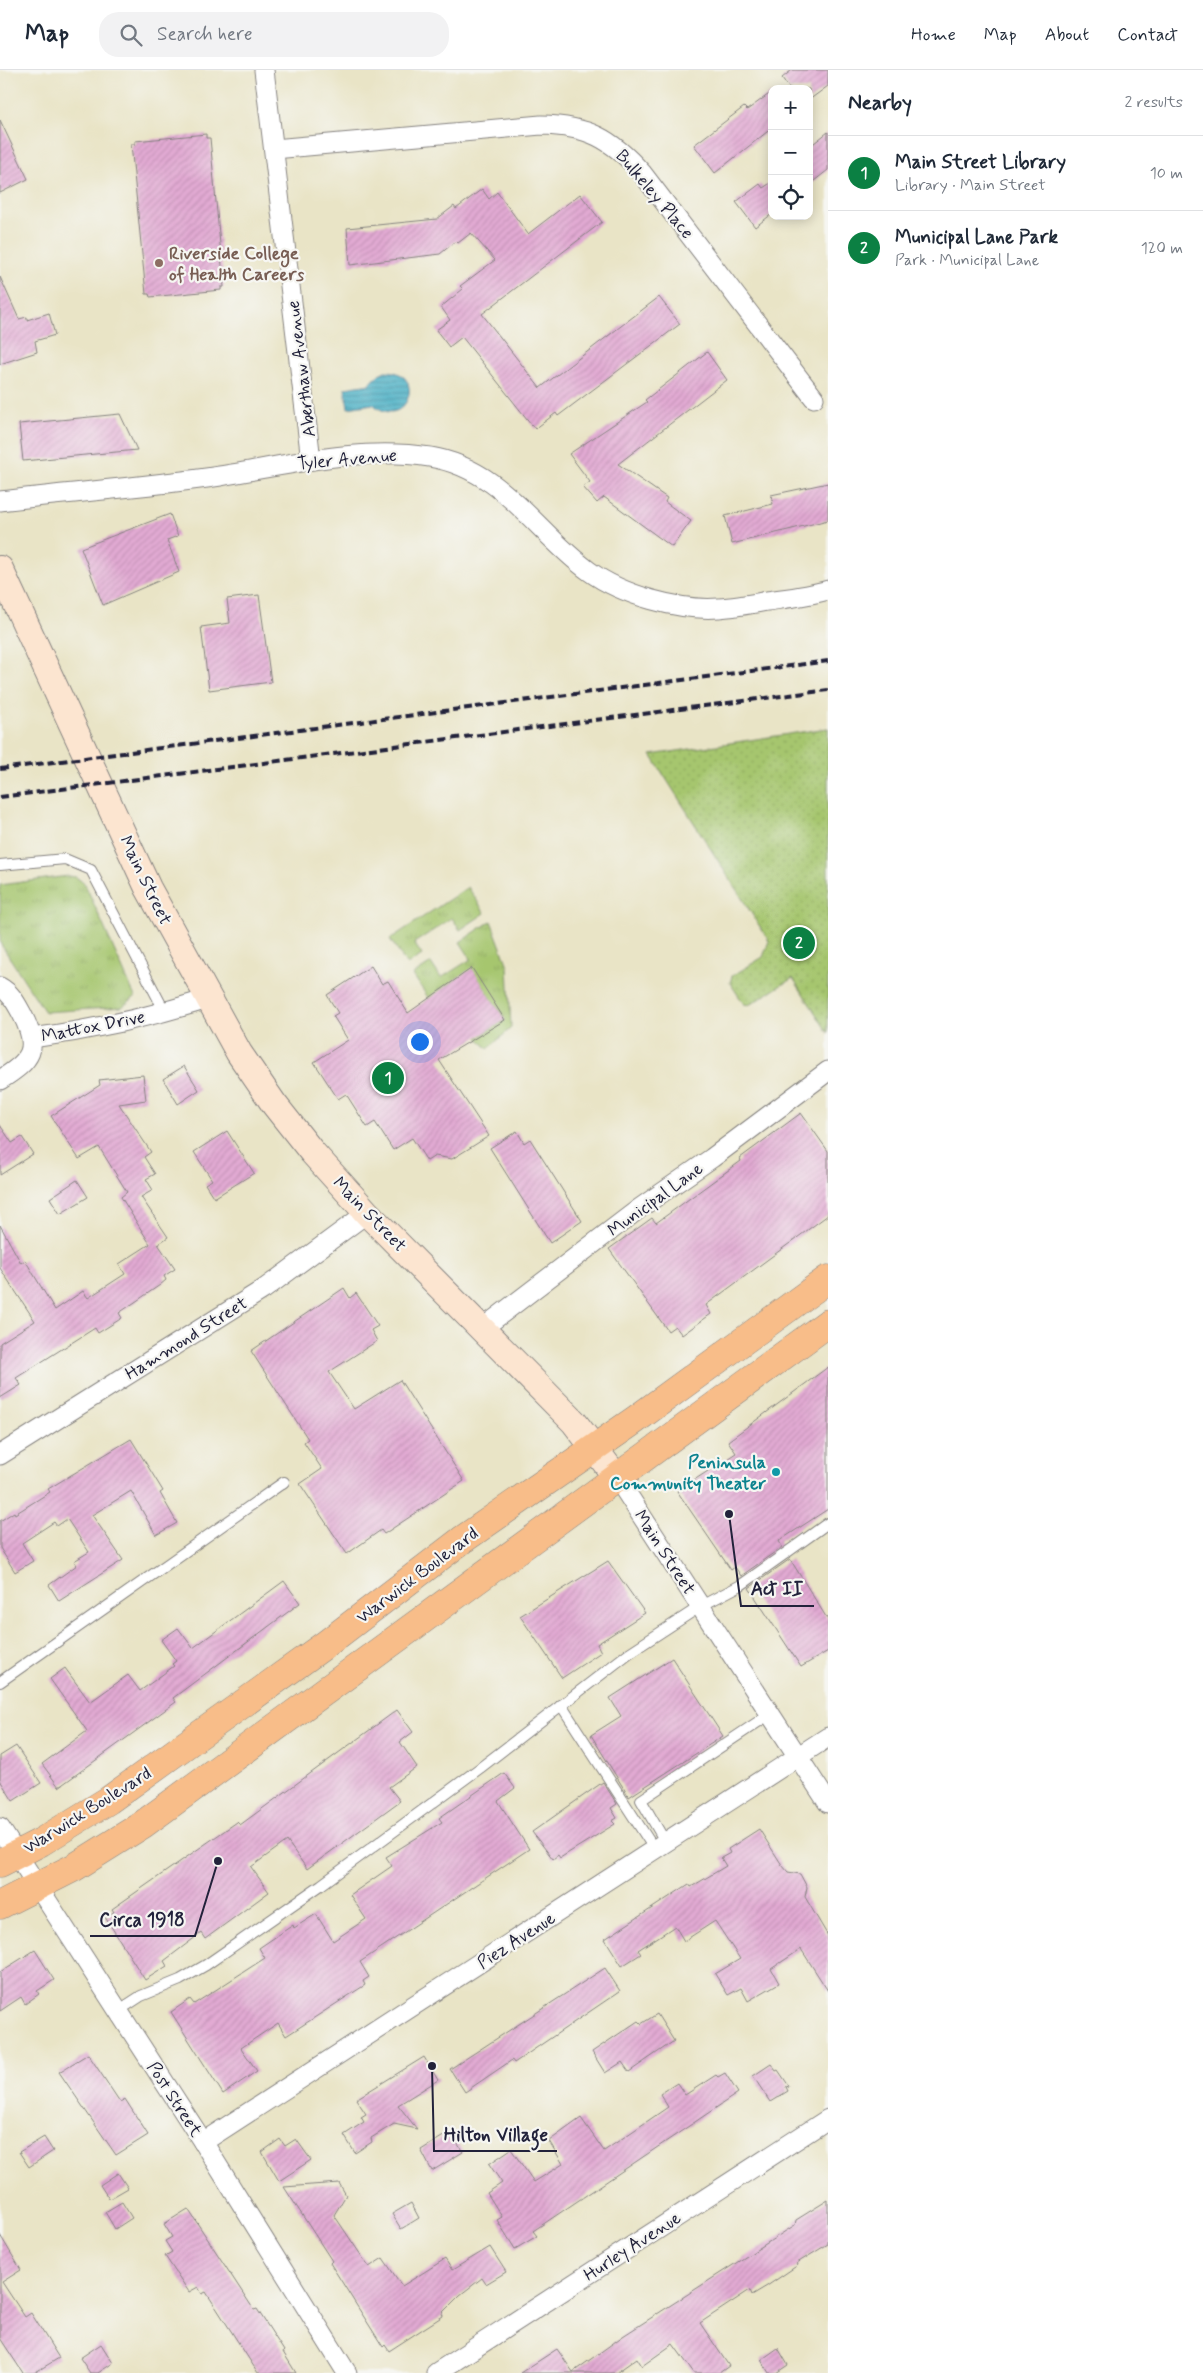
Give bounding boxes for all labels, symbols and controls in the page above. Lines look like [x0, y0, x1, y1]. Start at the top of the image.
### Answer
search box [99, 12, 449, 57]
text: Map [25, 19, 69, 50]
icon: search [117, 21, 145, 49]
text: Search here [157, 22, 253, 47]
text: Home [911, 23, 956, 47]
text: Map [984, 23, 1017, 47]
text: About [1045, 23, 1089, 47]
text: Contact [1117, 23, 1178, 47]
map controls [768, 85, 813, 220]
button: + [768, 85, 813, 130]
text: Nearby [848, 89, 912, 117]
text: 2 results [1125, 92, 1183, 113]
button: − [768, 130, 813, 175]
street label: Bulkeley Place [610, 145, 699, 244]
text: Main Street Library [895, 150, 1066, 175]
text: 1 [860, 163, 868, 184]
text: 10 m [1150, 163, 1183, 184]
button: locate [768, 175, 813, 220]
text: Library · Main Street [895, 175, 1046, 196]
text: Municipal Lane Park [895, 225, 1058, 250]
text: 2 [860, 238, 868, 259]
text: 120 m [1141, 238, 1183, 259]
place label: Riverside College of Health Careers [169, 242, 304, 287]
text: Park · Municipal Lane [895, 250, 1039, 271]
marker: Riverside College of Health Careers [153, 257, 165, 269]
street label: Aberthaw Avenue [282, 299, 322, 439]
street label: Tyler Avenue [296, 444, 398, 476]
street label: Main Street [113, 832, 177, 929]
pin: 2 [783, 924, 815, 962]
street label: Mattox Drive [39, 1005, 147, 1049]
your location [407, 1029, 433, 1055]
pin: 1 [372, 1059, 404, 1097]
street label: Municipal Lane [603, 1157, 708, 1243]
street label: Main Street [327, 1172, 411, 1258]
street label: Hammond Street [121, 1292, 252, 1386]
place label: Peninsula Community Theater [610, 1451, 766, 1496]
marker: Peninsula Community Theater [770, 1466, 782, 1478]
street label: Main Street [628, 1505, 701, 1600]
street label: Warwick Boulevard [352, 1522, 483, 1630]
callout: Act II [741, 1572, 814, 1606]
text: Act II [751, 1577, 803, 1602]
street label: Warwick Boulevard [19, 1762, 156, 1860]
callout: Circa 1918 [90, 1902, 195, 1936]
street label: Piez Avenue [473, 1907, 560, 1975]
text: Circa 1918 [99, 1908, 185, 1933]
street label: Post Street [141, 2057, 208, 2142]
callout: Hilton Village [434, 2117, 557, 2151]
text: Hilton Village [444, 2123, 548, 2151]
street label: Hurley Avenue [579, 2206, 686, 2287]

